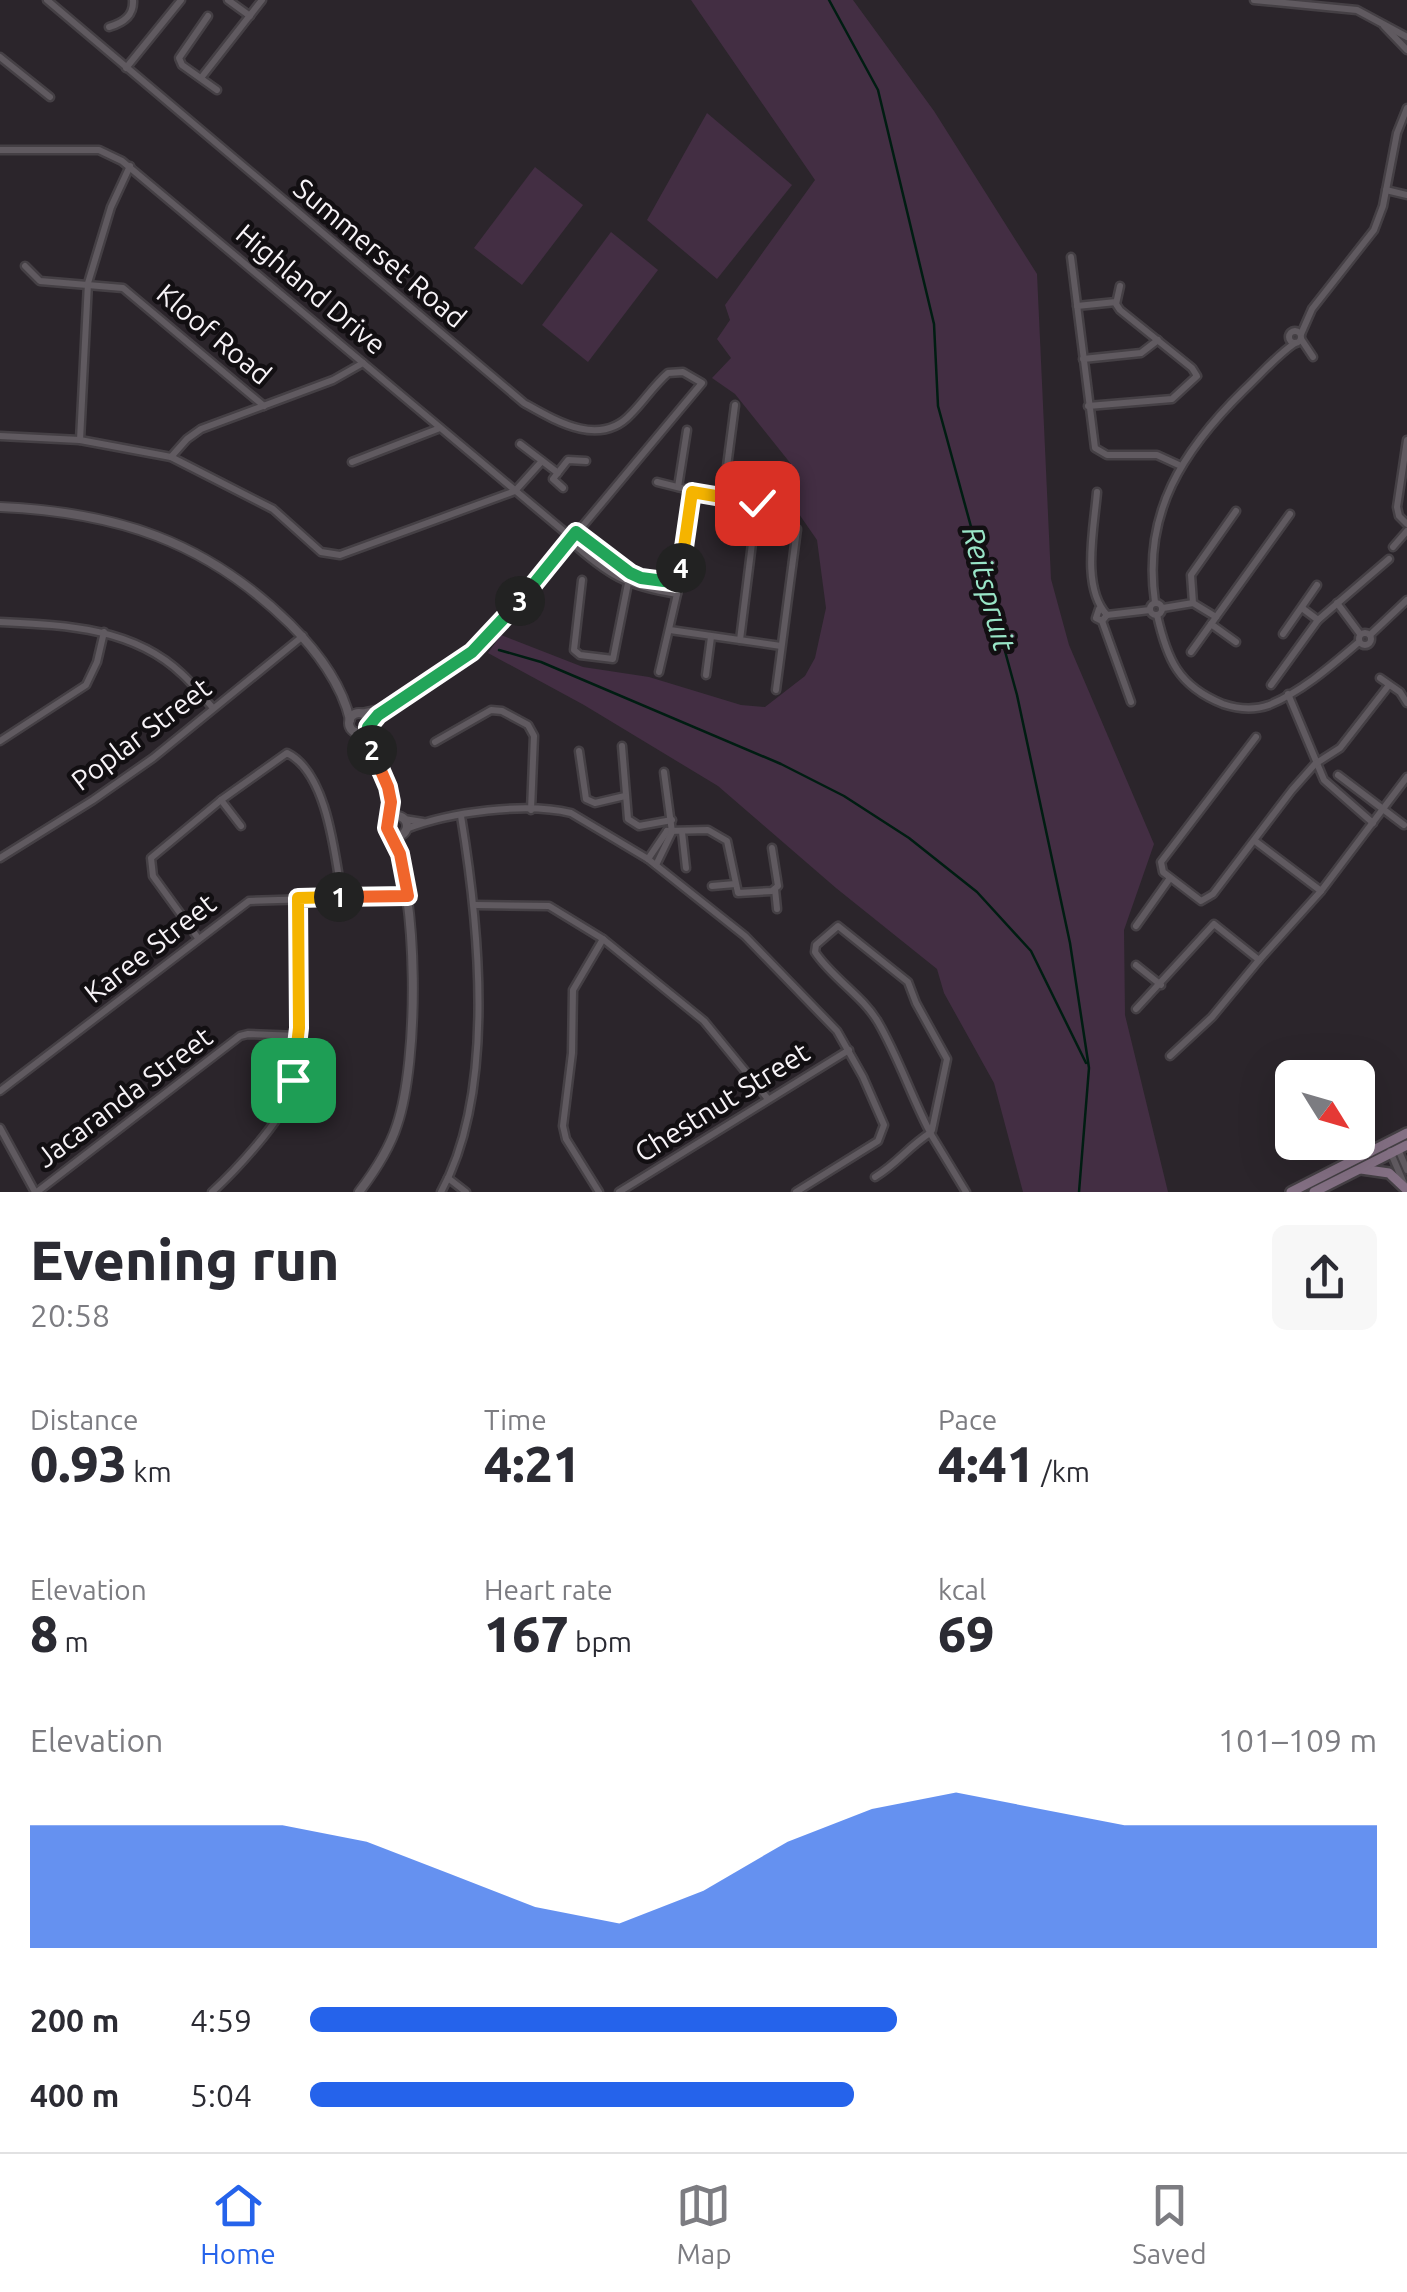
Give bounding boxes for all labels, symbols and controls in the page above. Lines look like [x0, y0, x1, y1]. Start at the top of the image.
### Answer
street label: Summerset Road [288, 172, 472, 333]
street label: Highland Drive [230, 217, 392, 360]
street label: Kloof Road [151, 277, 277, 390]
pin [715, 461, 800, 546]
icon: check [730, 476, 785, 531]
water label: Reitspruit [956, 522, 1022, 655]
pin: 4 [656, 543, 706, 593]
text: 4 [673, 552, 689, 583]
pin: 3 [495, 576, 545, 626]
text: 3 [512, 585, 528, 616]
street label: Poplar Street [65, 671, 216, 796]
pin: 2 [347, 725, 397, 775]
text: 2 [364, 734, 380, 765]
pin: 1 [314, 872, 364, 922]
text: 1 [331, 881, 347, 912]
street label: Karee Street [78, 887, 221, 1008]
street label: Jacaranda Street [30, 1020, 218, 1173]
street label: Chestnut Street [629, 1036, 814, 1168]
pin [251, 1038, 336, 1123]
icon: arrive [266, 1053, 321, 1108]
north arrow [1275, 1060, 1375, 1160]
map controls [1275, 1060, 1375, 1160]
button: share [1272, 1225, 1377, 1330]
text: Evening run [30, 1229, 340, 1290]
text: 20:58 [30, 1297, 110, 1333]
text: Distance [30, 1404, 138, 1435]
text: Time [484, 1404, 547, 1435]
text: Pace [938, 1404, 997, 1435]
text: 0.93 [30, 1435, 127, 1491]
text: 4:21 [484, 1435, 581, 1491]
text: 4:41 [938, 1435, 1035, 1491]
text: km [127, 1456, 172, 1487]
text: /km [1035, 1456, 1090, 1487]
text: Elevation [30, 1574, 147, 1605]
text: Heart rate [484, 1574, 613, 1605]
text: kcal [938, 1574, 986, 1605]
text: 8 [30, 1605, 58, 1661]
text: 167 [484, 1605, 569, 1661]
text: 69 [938, 1605, 994, 1661]
text: m [58, 1626, 89, 1657]
text: bpm [569, 1626, 632, 1657]
text: Elevation [30, 1722, 163, 1758]
text: 101–109 m [1218, 1722, 1377, 1758]
text: 200 m [30, 2002, 119, 2038]
text: 4:59 [190, 2002, 252, 2038]
text: 400 m [30, 2077, 119, 2113]
text: 5:04 [190, 2077, 252, 2113]
tab: Home [200, 2178, 276, 2269]
tab: Map [676, 2178, 732, 2269]
tab: Saved [1132, 2178, 1207, 2269]

